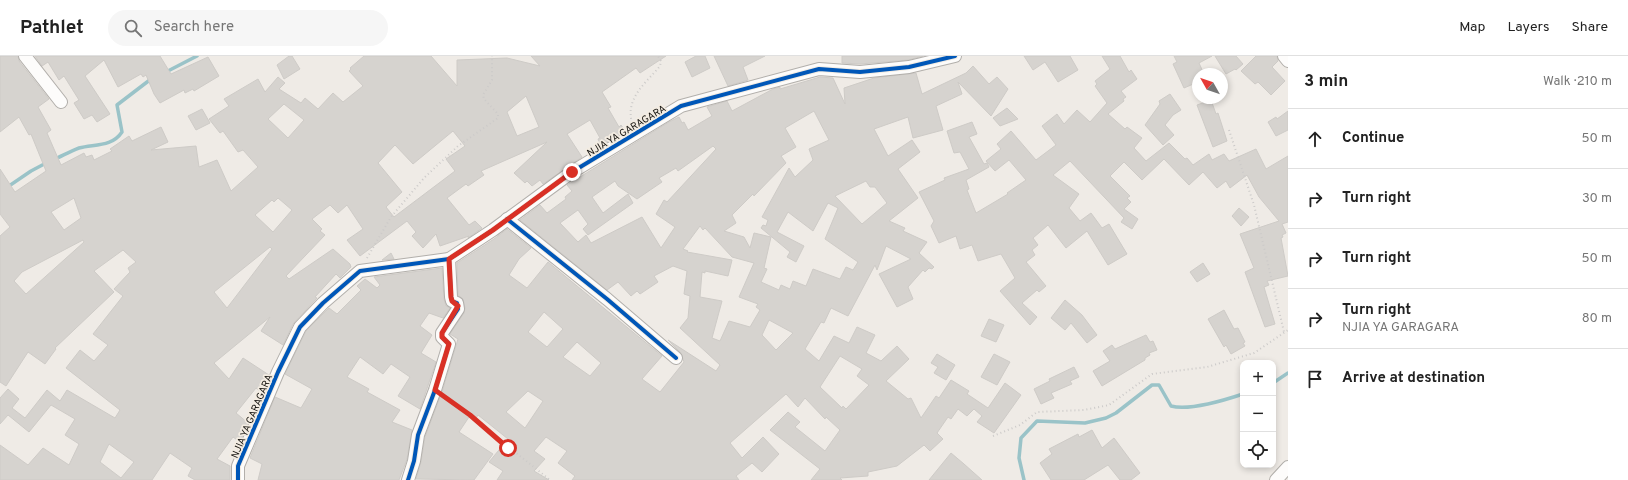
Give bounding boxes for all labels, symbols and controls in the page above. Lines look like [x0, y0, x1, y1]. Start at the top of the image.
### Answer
search box [108, 10, 388, 46]
text: Pathlet [20, 16, 84, 40]
icon: search [122, 17, 144, 39]
text: Search here [154, 18, 234, 37]
text: Map [1459, 19, 1485, 36]
text: Layers [1507, 19, 1549, 36]
text: Share [1571, 19, 1608, 36]
north arrow [1192, 68, 1228, 104]
text: 3 min [1304, 71, 1348, 93]
text: Walk · 210 m [1543, 74, 1612, 90]
street label: NJIA YA GARAGARA [585, 102, 669, 160]
icon: ahead [1304, 128, 1326, 150]
text: Continue [1342, 129, 1404, 148]
text: 50 m [1582, 131, 1612, 147]
route end [563, 163, 581, 181]
icon: right [1304, 188, 1326, 210]
text: Turn right [1342, 189, 1411, 208]
text: 30 m [1582, 191, 1612, 207]
icon: right [1304, 248, 1326, 270]
text: Turn right [1342, 249, 1411, 268]
text: 50 m [1582, 251, 1612, 267]
text: Turn right [1342, 301, 1411, 320]
icon: right [1304, 308, 1326, 330]
text: 80 m [1582, 311, 1612, 327]
text: NJIA YA GARAGARA [1342, 320, 1459, 336]
map controls [1240, 360, 1276, 468]
button: + [1240, 360, 1276, 396]
icon: arrive [1304, 368, 1326, 390]
text: Arrive at destination [1342, 369, 1485, 388]
street label: NJIA YA GARAGARA [229, 372, 276, 461]
button: − [1240, 396, 1276, 432]
button: locate [1240, 432, 1276, 468]
route start [499, 439, 517, 457]

